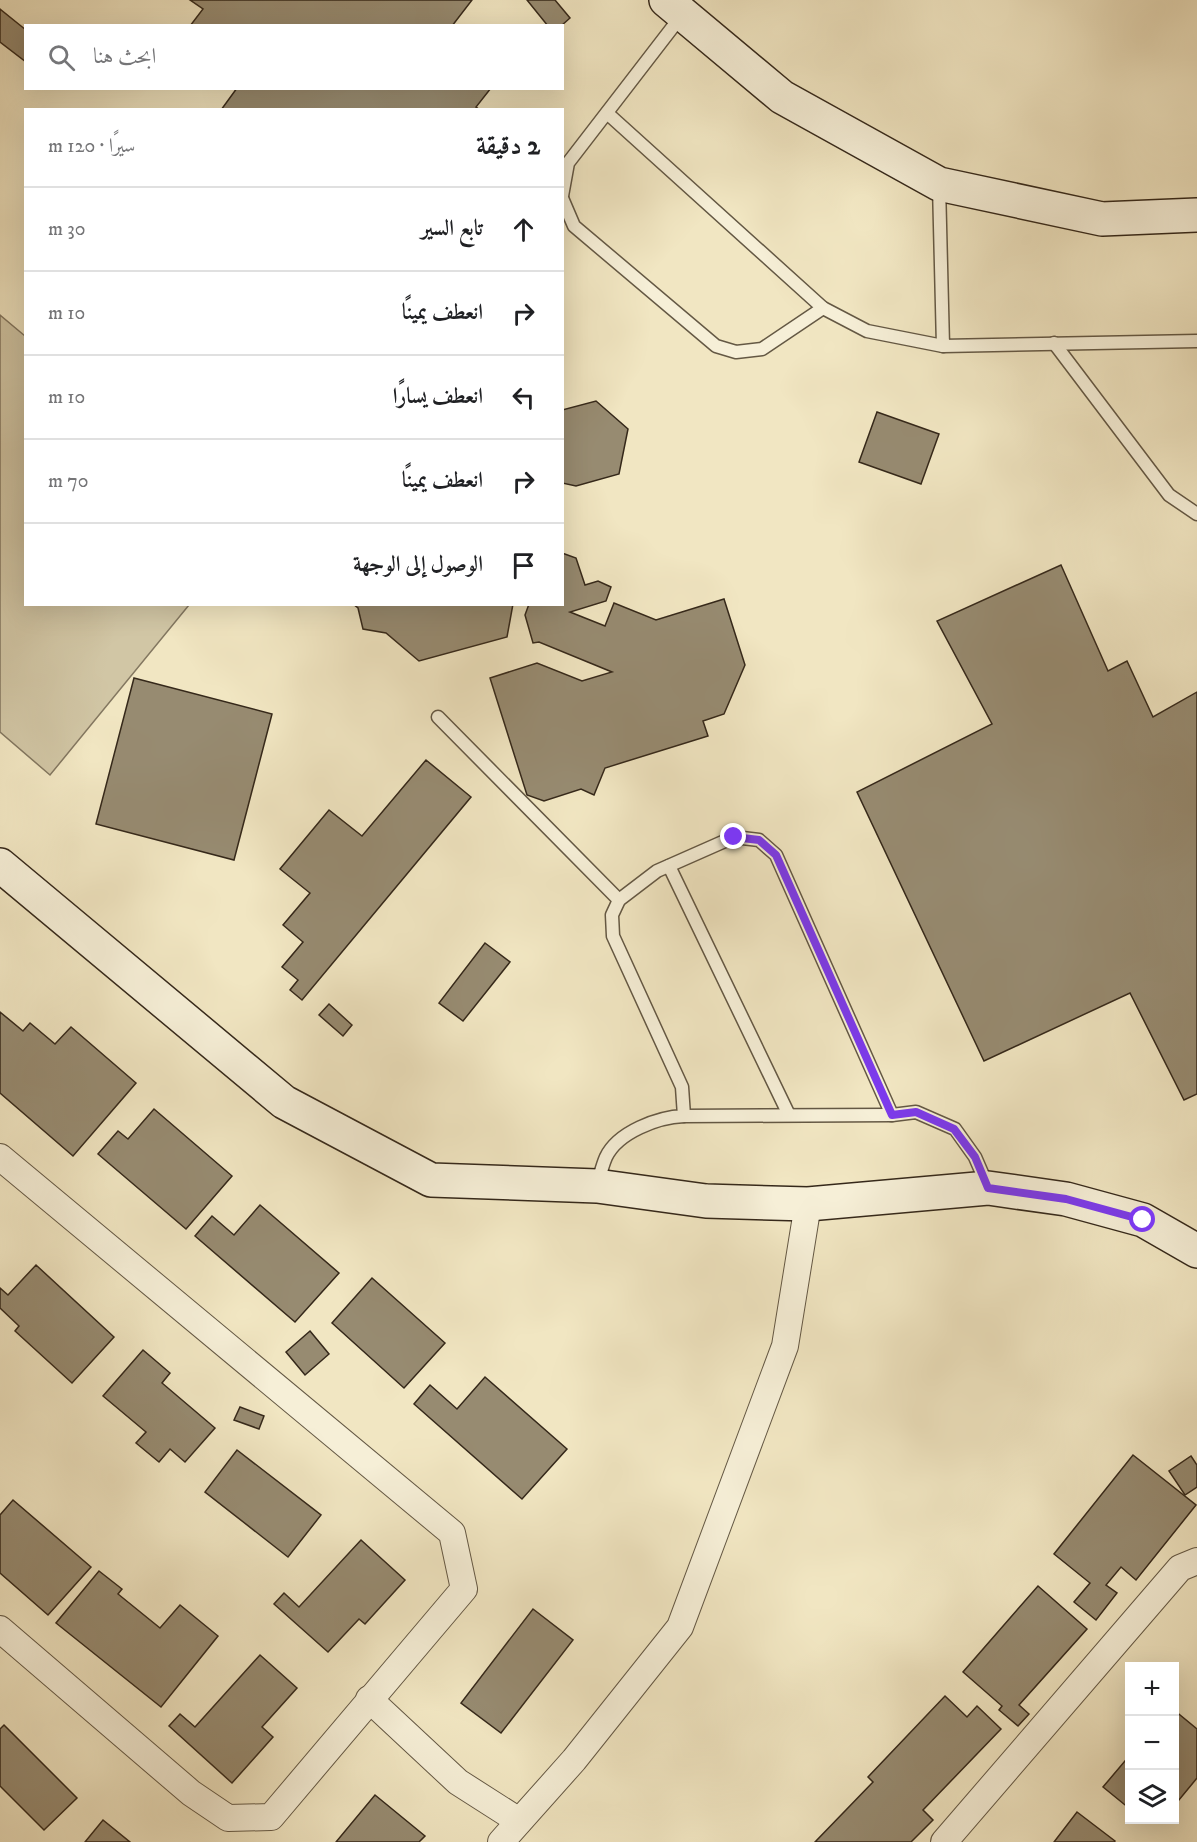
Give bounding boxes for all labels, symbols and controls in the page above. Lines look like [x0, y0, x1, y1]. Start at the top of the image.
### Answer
search box [24, 24, 564, 90]
icon: search [45, 41, 78, 74]
text: ابحث هنا [93, 43, 156, 70]
text: 2 دقيقة [476, 130, 540, 163]
text: سيرًا · 120 m [48, 134, 135, 159]
icon: ahead [507, 213, 540, 246]
text: تابع السير [421, 215, 483, 242]
text: 30 m [48, 217, 86, 242]
icon: right [507, 297, 540, 330]
text: انعطف يمينًا [402, 299, 483, 326]
text: 10 m [48, 301, 85, 326]
icon: left [507, 381, 540, 414]
text: انعطف يسارًا [393, 383, 483, 410]
text: 10 m [48, 385, 85, 410]
icon: right [507, 465, 540, 498]
text: انعطف يمينًا [402, 467, 483, 494]
text: 70 m [48, 469, 89, 494]
icon: arrive [507, 549, 540, 582]
text: الوصول إلى الوجهة [353, 551, 483, 578]
route end [720, 823, 746, 849]
route start [1129, 1206, 1155, 1232]
map controls [1125, 1662, 1179, 1824]
button: + [1125, 1662, 1179, 1716]
button: − [1125, 1716, 1179, 1770]
button: layers [1125, 1770, 1179, 1824]

